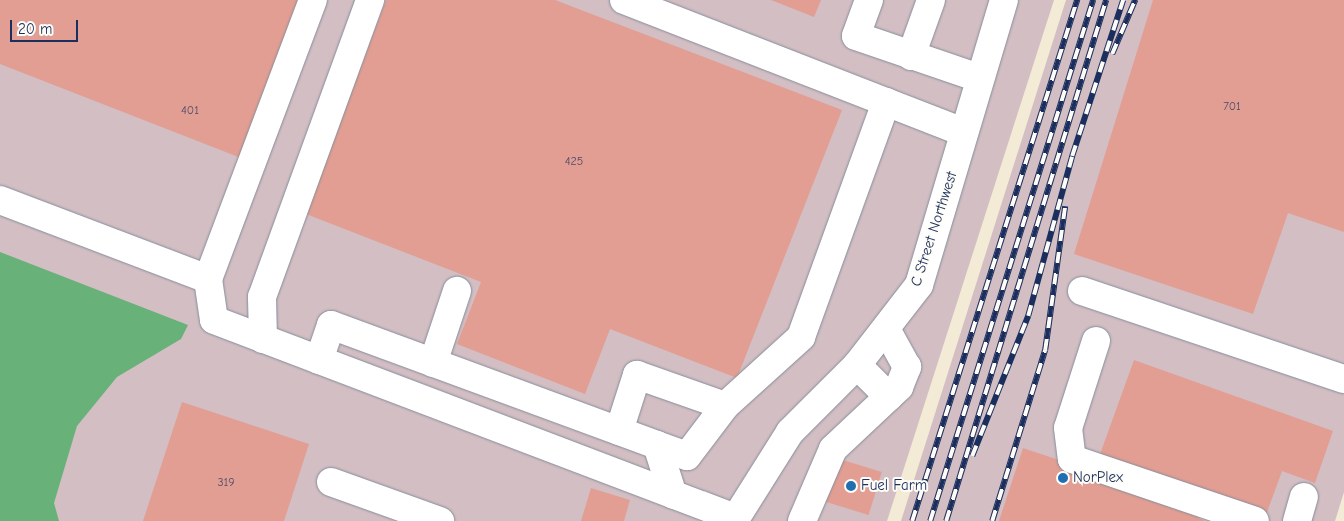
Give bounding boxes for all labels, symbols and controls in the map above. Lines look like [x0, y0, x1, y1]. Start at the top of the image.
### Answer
scale bar [12, 10, 80, 42]
text: 20 m [18, 20, 52, 38]
house number: 701 [1223, 100, 1241, 114]
house number: 401 [181, 104, 199, 118]
house number: 425 [565, 155, 583, 169]
street label: C Street Northwest [907, 169, 961, 289]
place label: NorPlex [1073, 469, 1123, 487]
marker: NorPlex [1057, 472, 1069, 484]
house number: 319 [217, 476, 235, 490]
place label: Fuel Farm [861, 477, 927, 495]
marker: Fuel Farm [845, 480, 857, 492]

